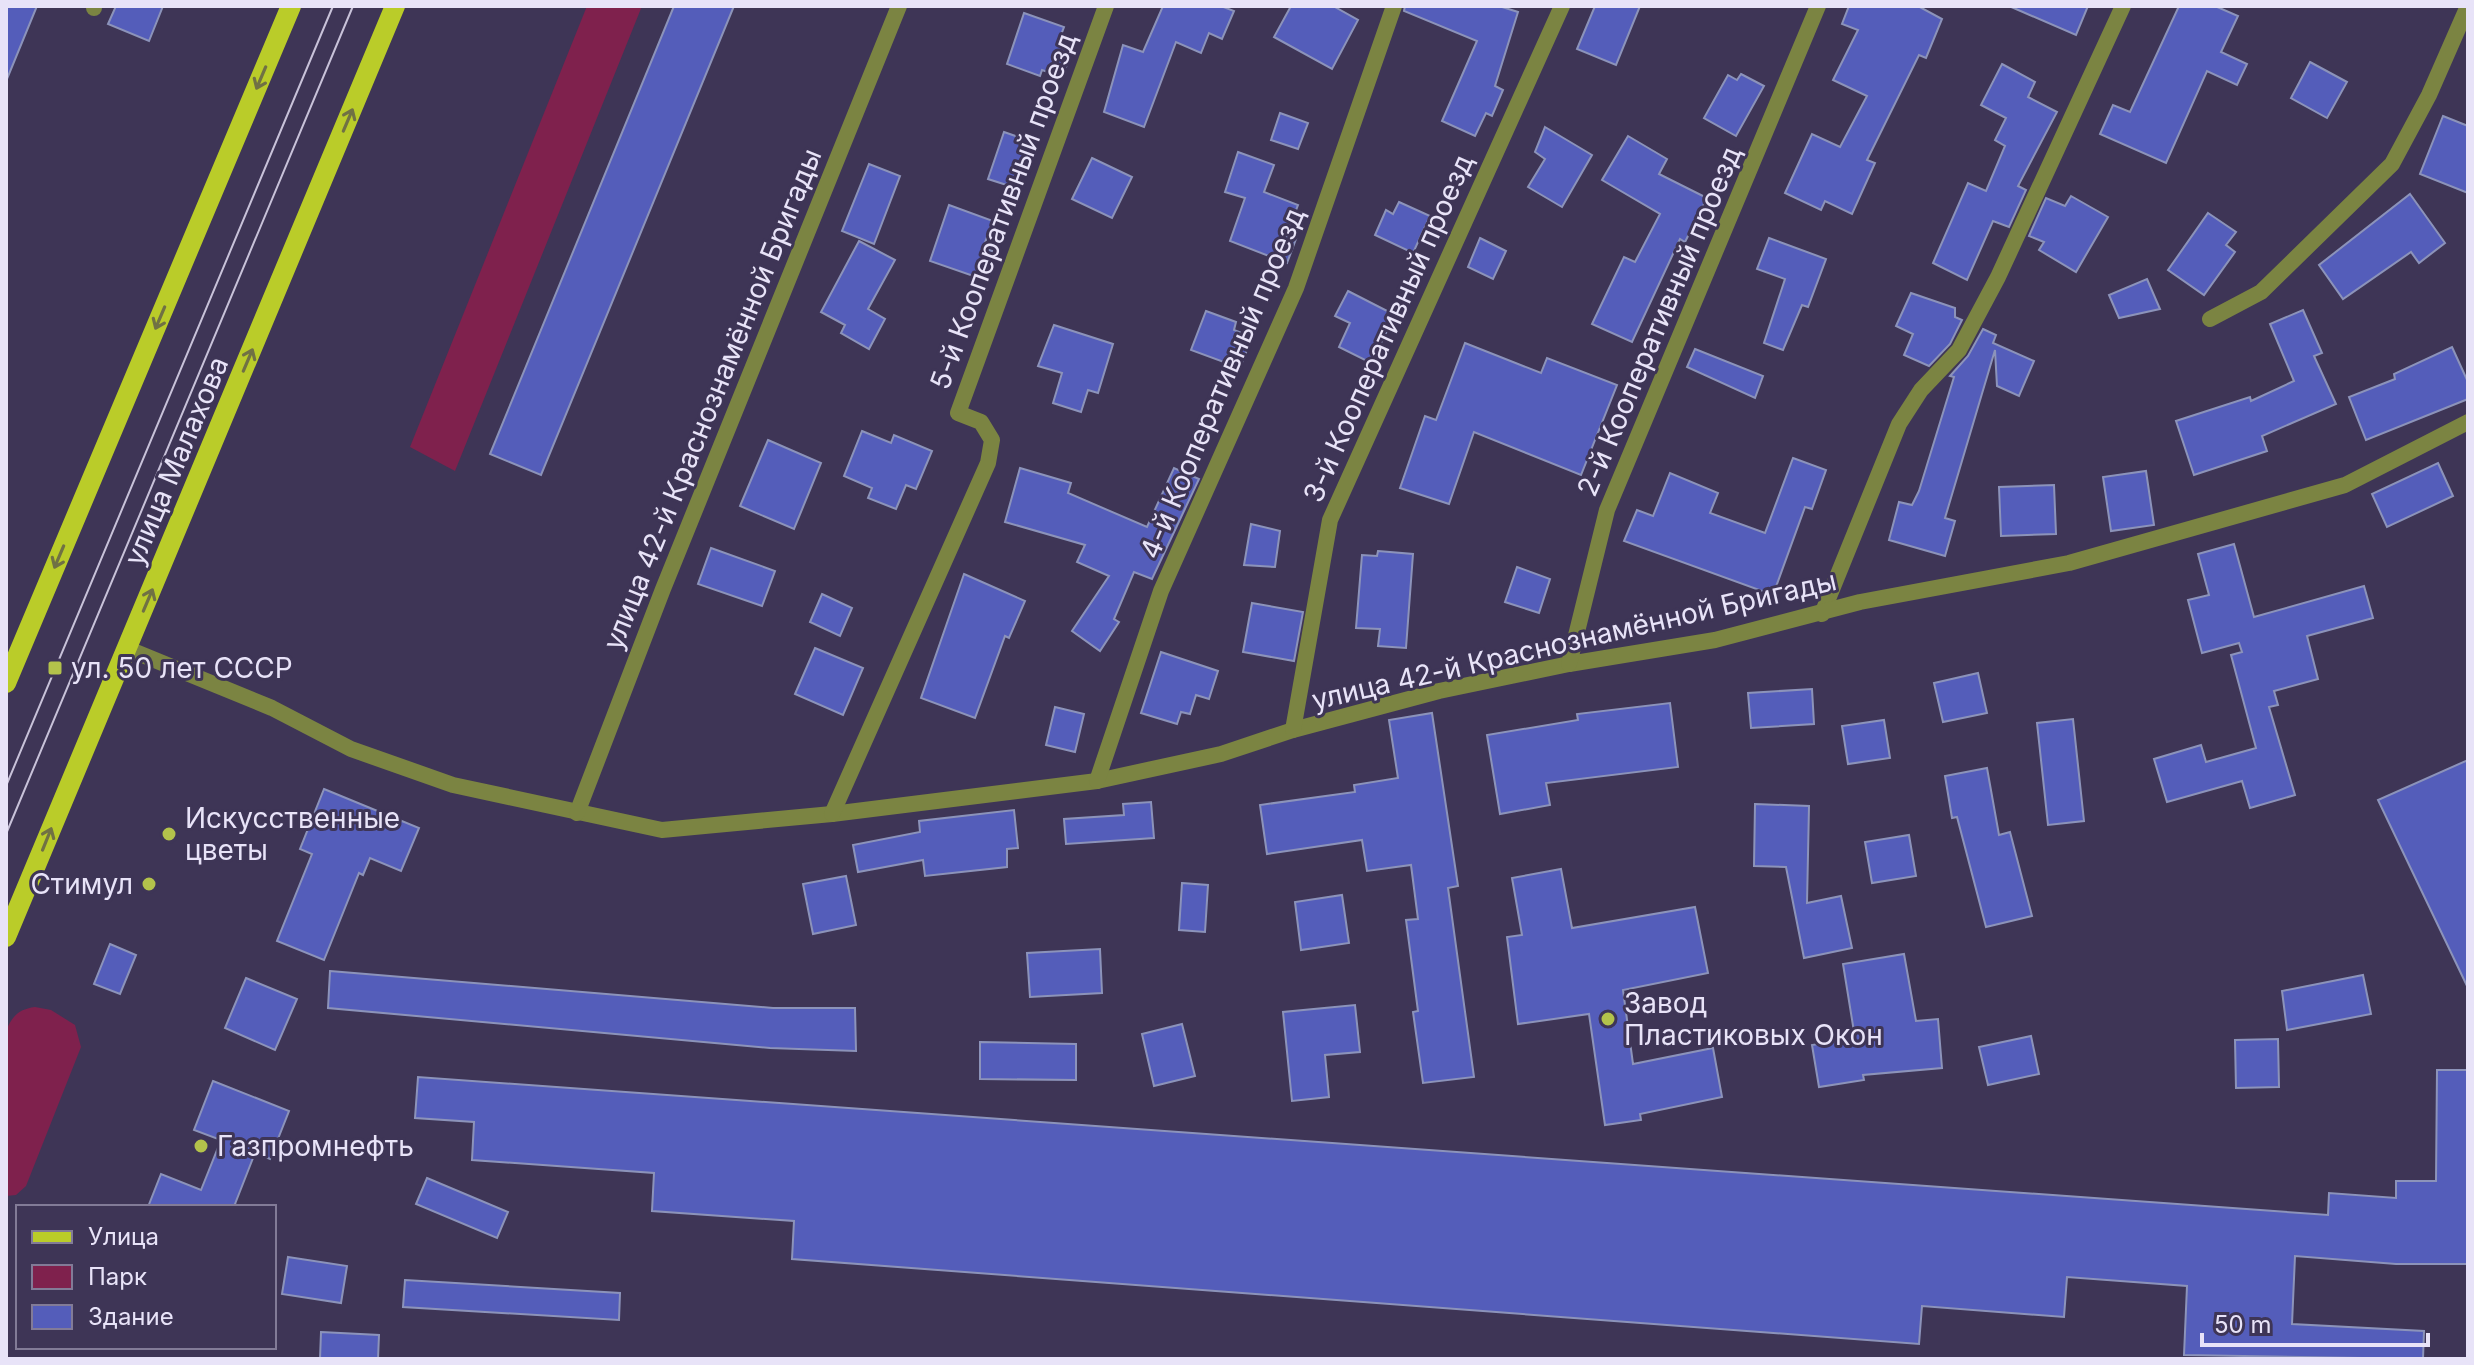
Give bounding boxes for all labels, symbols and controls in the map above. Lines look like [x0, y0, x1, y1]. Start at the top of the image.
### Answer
street label: 5-й Кооперативный проезд [923, 28, 1083, 394]
one-way arrow [252, 65, 267, 90]
one-way arrow [342, 108, 356, 133]
street label: 2-й Кооперативный проезд [1570, 141, 1748, 501]
street label: улица 42-й Краснознамённой Бригады [596, 143, 828, 655]
street label: 3-й Кооперативный проезд [1296, 149, 1480, 507]
street label: 4-й Кооперативный проезд [1132, 202, 1312, 564]
one-way arrow [151, 305, 166, 329]
one-way arrow [242, 348, 257, 373]
street label: улица Малахова [117, 352, 235, 570]
one-way arrow [50, 544, 65, 569]
street label: улица 42-й Краснознамённой Бригады [1308, 563, 1840, 717]
one-way arrow [142, 588, 157, 613]
place label: ул. 50 лет СССР [71, 651, 293, 685]
marker: ул. 50 лет СССР [46, 659, 64, 677]
place label: Искусственные цветы [185, 801, 400, 867]
marker: Искусственные цветы [160, 825, 178, 843]
one-way arrow [40, 827, 55, 852]
place label: Стимул [30, 867, 133, 901]
marker: Стимул [140, 875, 158, 893]
place label: Завод Пластиковых Окон [1624, 986, 1883, 1052]
marker: Завод Пластиковых Окон [1599, 1010, 1617, 1028]
place label: Газпромнефть [217, 1129, 414, 1163]
marker: Газпромнефть [192, 1137, 210, 1155]
legend [16, 1205, 276, 1349]
text: Улица [88, 1222, 159, 1251]
text: Парк [88, 1262, 147, 1291]
scale bar [2202, 1297, 2428, 1347]
text: Здание [88, 1302, 174, 1331]
text: 50 m [2214, 1310, 2272, 1339]

